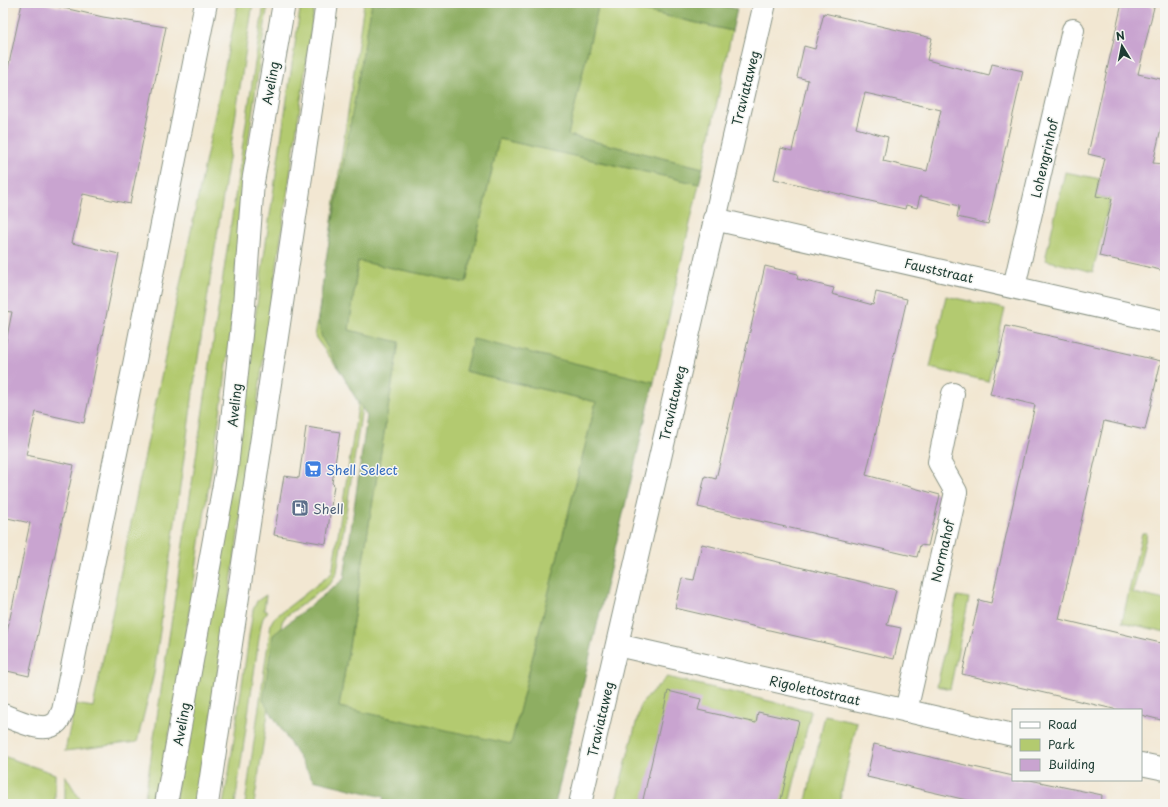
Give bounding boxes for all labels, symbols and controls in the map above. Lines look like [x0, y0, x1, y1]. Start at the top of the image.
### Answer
north arrow [1102, 26, 1142, 66]
text: N [1114, 26, 1126, 45]
street label: Traviataweg [726, 48, 764, 128]
street label: Aveling [257, 60, 283, 106]
street label: Lohengrinhof [1026, 115, 1063, 200]
street label: Fauststraat [903, 253, 975, 287]
street label: Traviataweg [654, 363, 690, 443]
street label: Aveling [222, 382, 246, 428]
supermarket icon: Shell Select [303, 459, 323, 479]
place label: Shell Select [326, 460, 398, 479]
fuel station icon: Shell [290, 498, 310, 518]
place label: Shell [313, 499, 344, 518]
street label: Normahof [926, 517, 959, 584]
street label: Rigolettostraat [768, 670, 862, 710]
street label: Traviataweg [582, 679, 618, 759]
street label: Aveling [168, 701, 194, 747]
legend [1012, 709, 1142, 781]
text: Road [1048, 715, 1077, 733]
text: Park [1048, 735, 1075, 753]
text: Building [1048, 755, 1095, 773]

